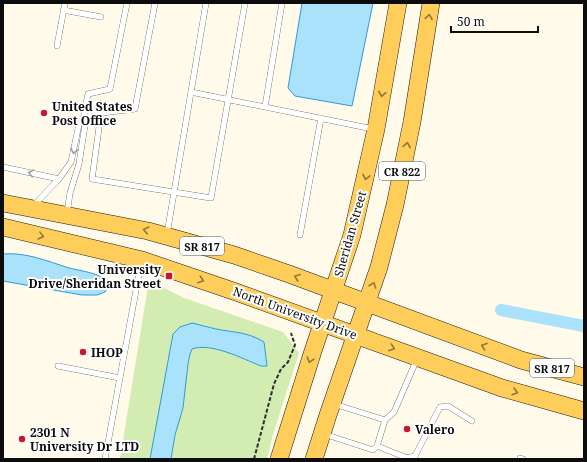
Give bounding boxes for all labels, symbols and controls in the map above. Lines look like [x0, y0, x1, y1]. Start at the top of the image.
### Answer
scale bar [451, 8, 538, 34]
text: 50 m [457, 13, 485, 30]
one-way arrow [424, 14, 433, 20]
one-way arrow [378, 91, 387, 97]
place label: United States Post Office [52, 98, 133, 129]
marker: United States Post Office [39, 108, 49, 118]
one-way arrow [403, 142, 411, 148]
one-way arrow [71, 148, 79, 154]
road number: CR 822 [379, 162, 425, 180]
one-way arrow [28, 169, 34, 177]
one-way arrow [362, 174, 370, 181]
street label: Sheridan Street [330, 189, 370, 279]
one-way arrow [143, 227, 149, 235]
one-way arrow [38, 231, 44, 239]
road number: SR 817 [180, 237, 224, 255]
place label: University Drive/Sheridan Street [29, 261, 161, 292]
marker: University Drive/Sheridan Street [164, 271, 174, 281]
one-way arrow [294, 273, 301, 281]
one-way arrow [198, 275, 205, 284]
one-way arrow [368, 281, 377, 288]
street label: North University Drive [231, 283, 359, 343]
one-way arrow [481, 342, 488, 350]
one-way arrow [389, 343, 396, 352]
place label: IHOP [91, 344, 123, 361]
marker: IHOP [78, 347, 88, 357]
one-way arrow [306, 356, 315, 363]
road number: SR 817 [530, 359, 574, 377]
one-way arrow [511, 387, 518, 396]
place label: Valero [415, 421, 455, 438]
place label: 2301 N University Dr LTD [30, 424, 139, 455]
marker: Valero [402, 424, 412, 434]
marker: 2301 N University Dr LTD [17, 434, 27, 444]

